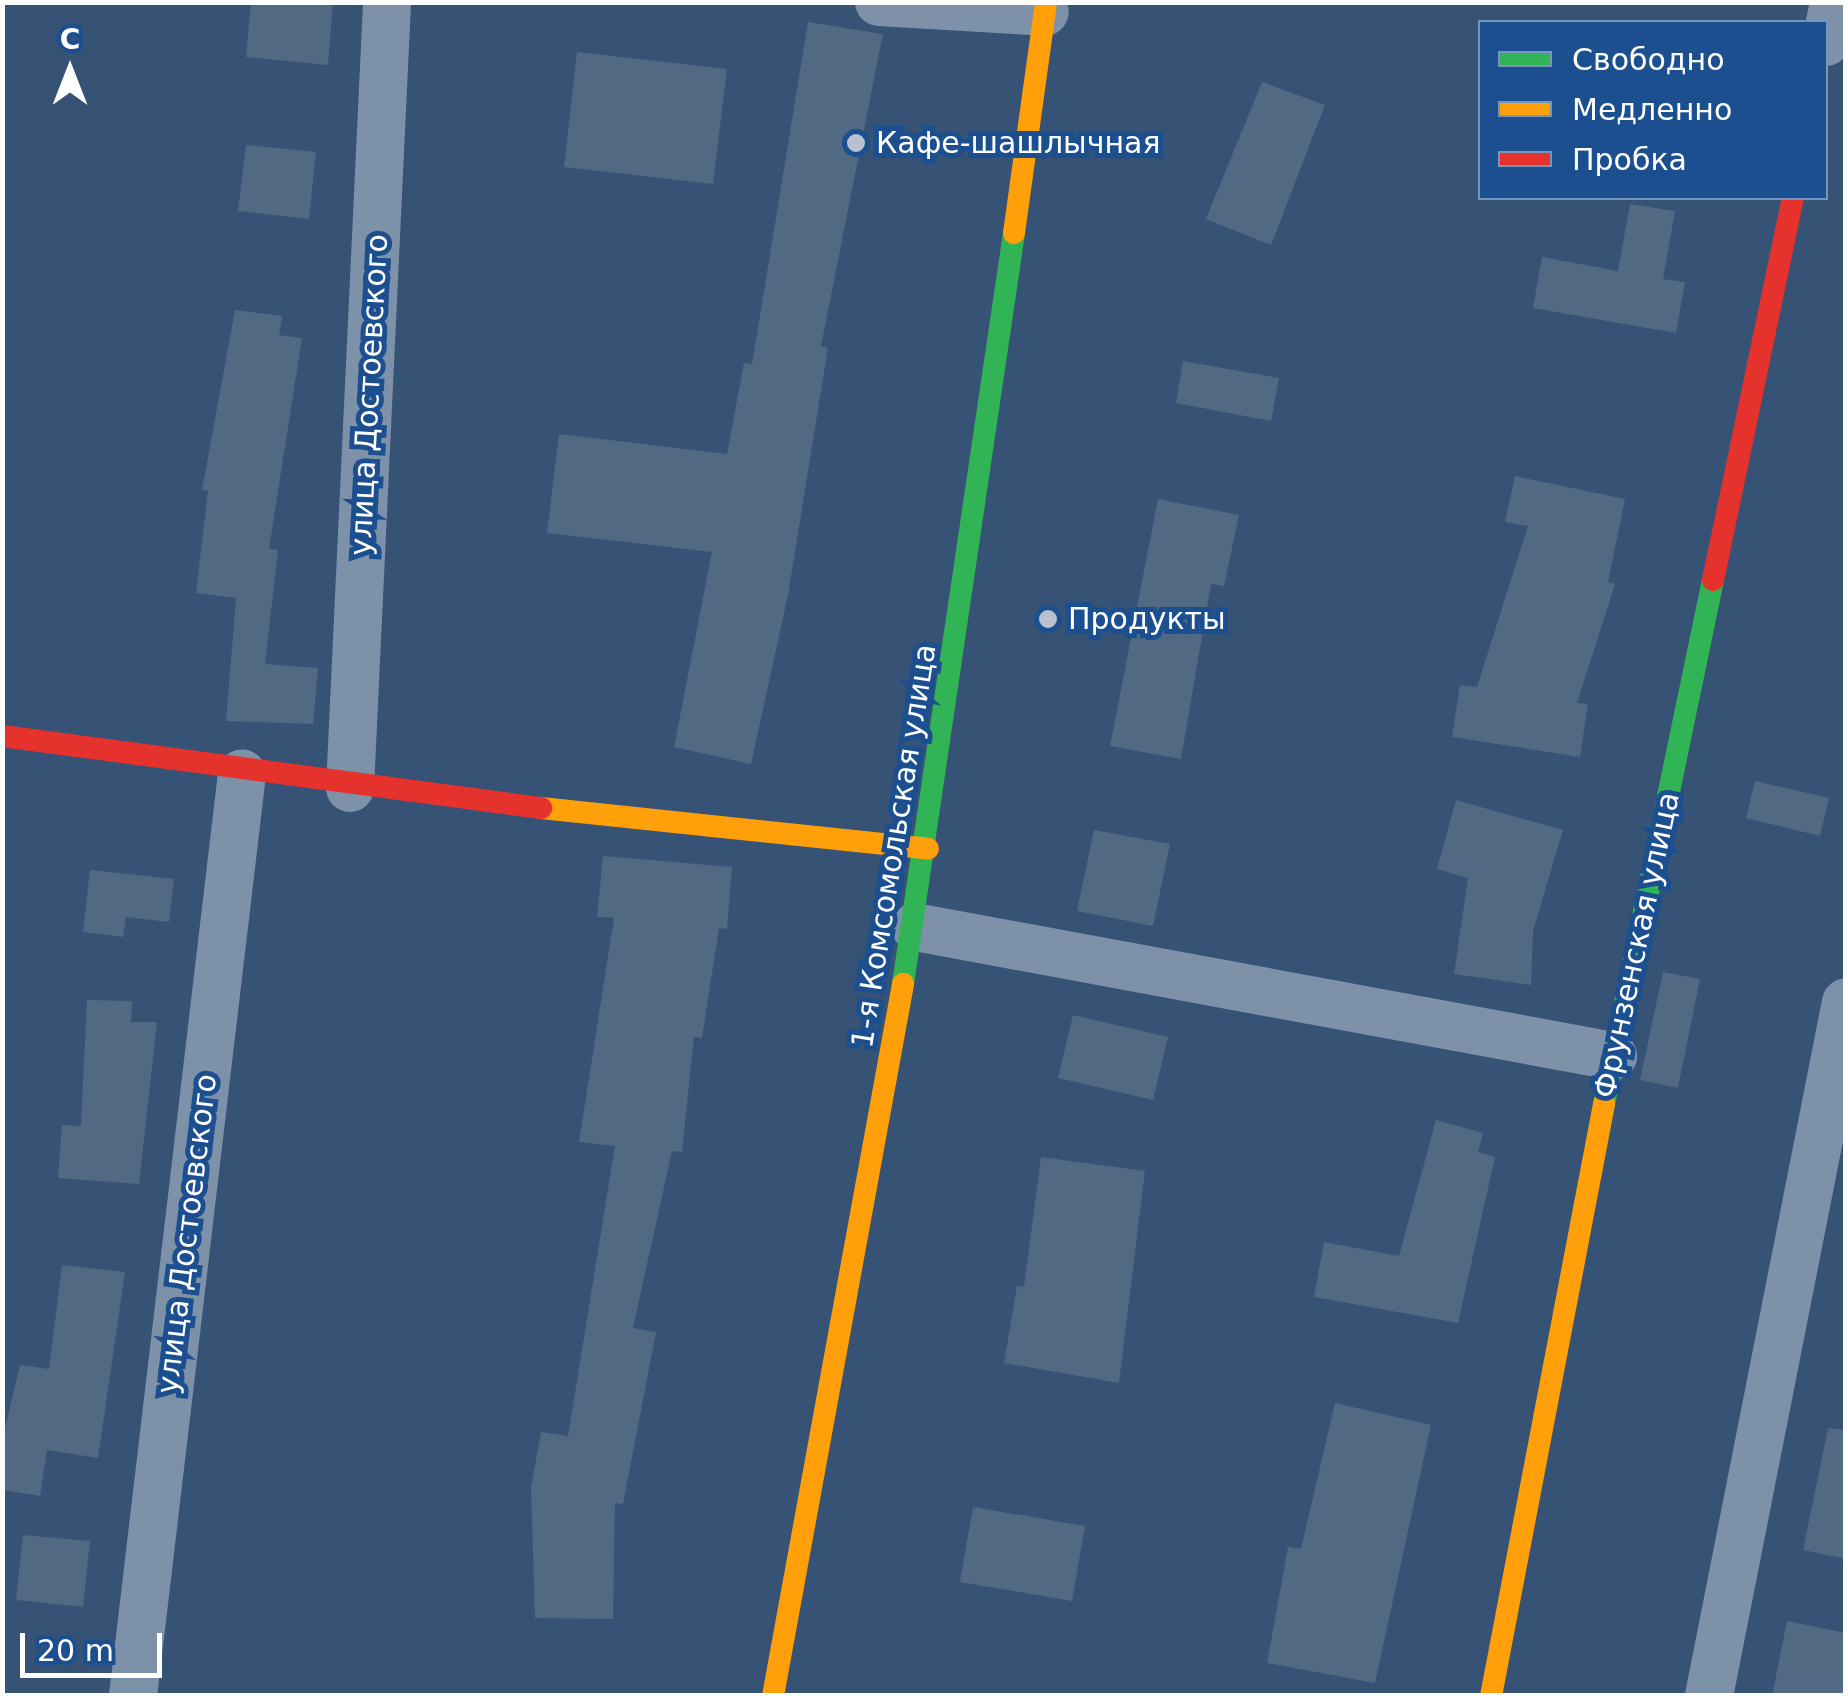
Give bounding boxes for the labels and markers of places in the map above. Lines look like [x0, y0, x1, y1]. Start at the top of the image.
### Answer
place label: Кафе-шашлычная [876, 125, 1161, 161]
marker: Кафе-шашлычная [845, 132, 867, 154]
place label: Продукты [1068, 601, 1226, 637]
marker: Продукты [1037, 608, 1059, 630]

